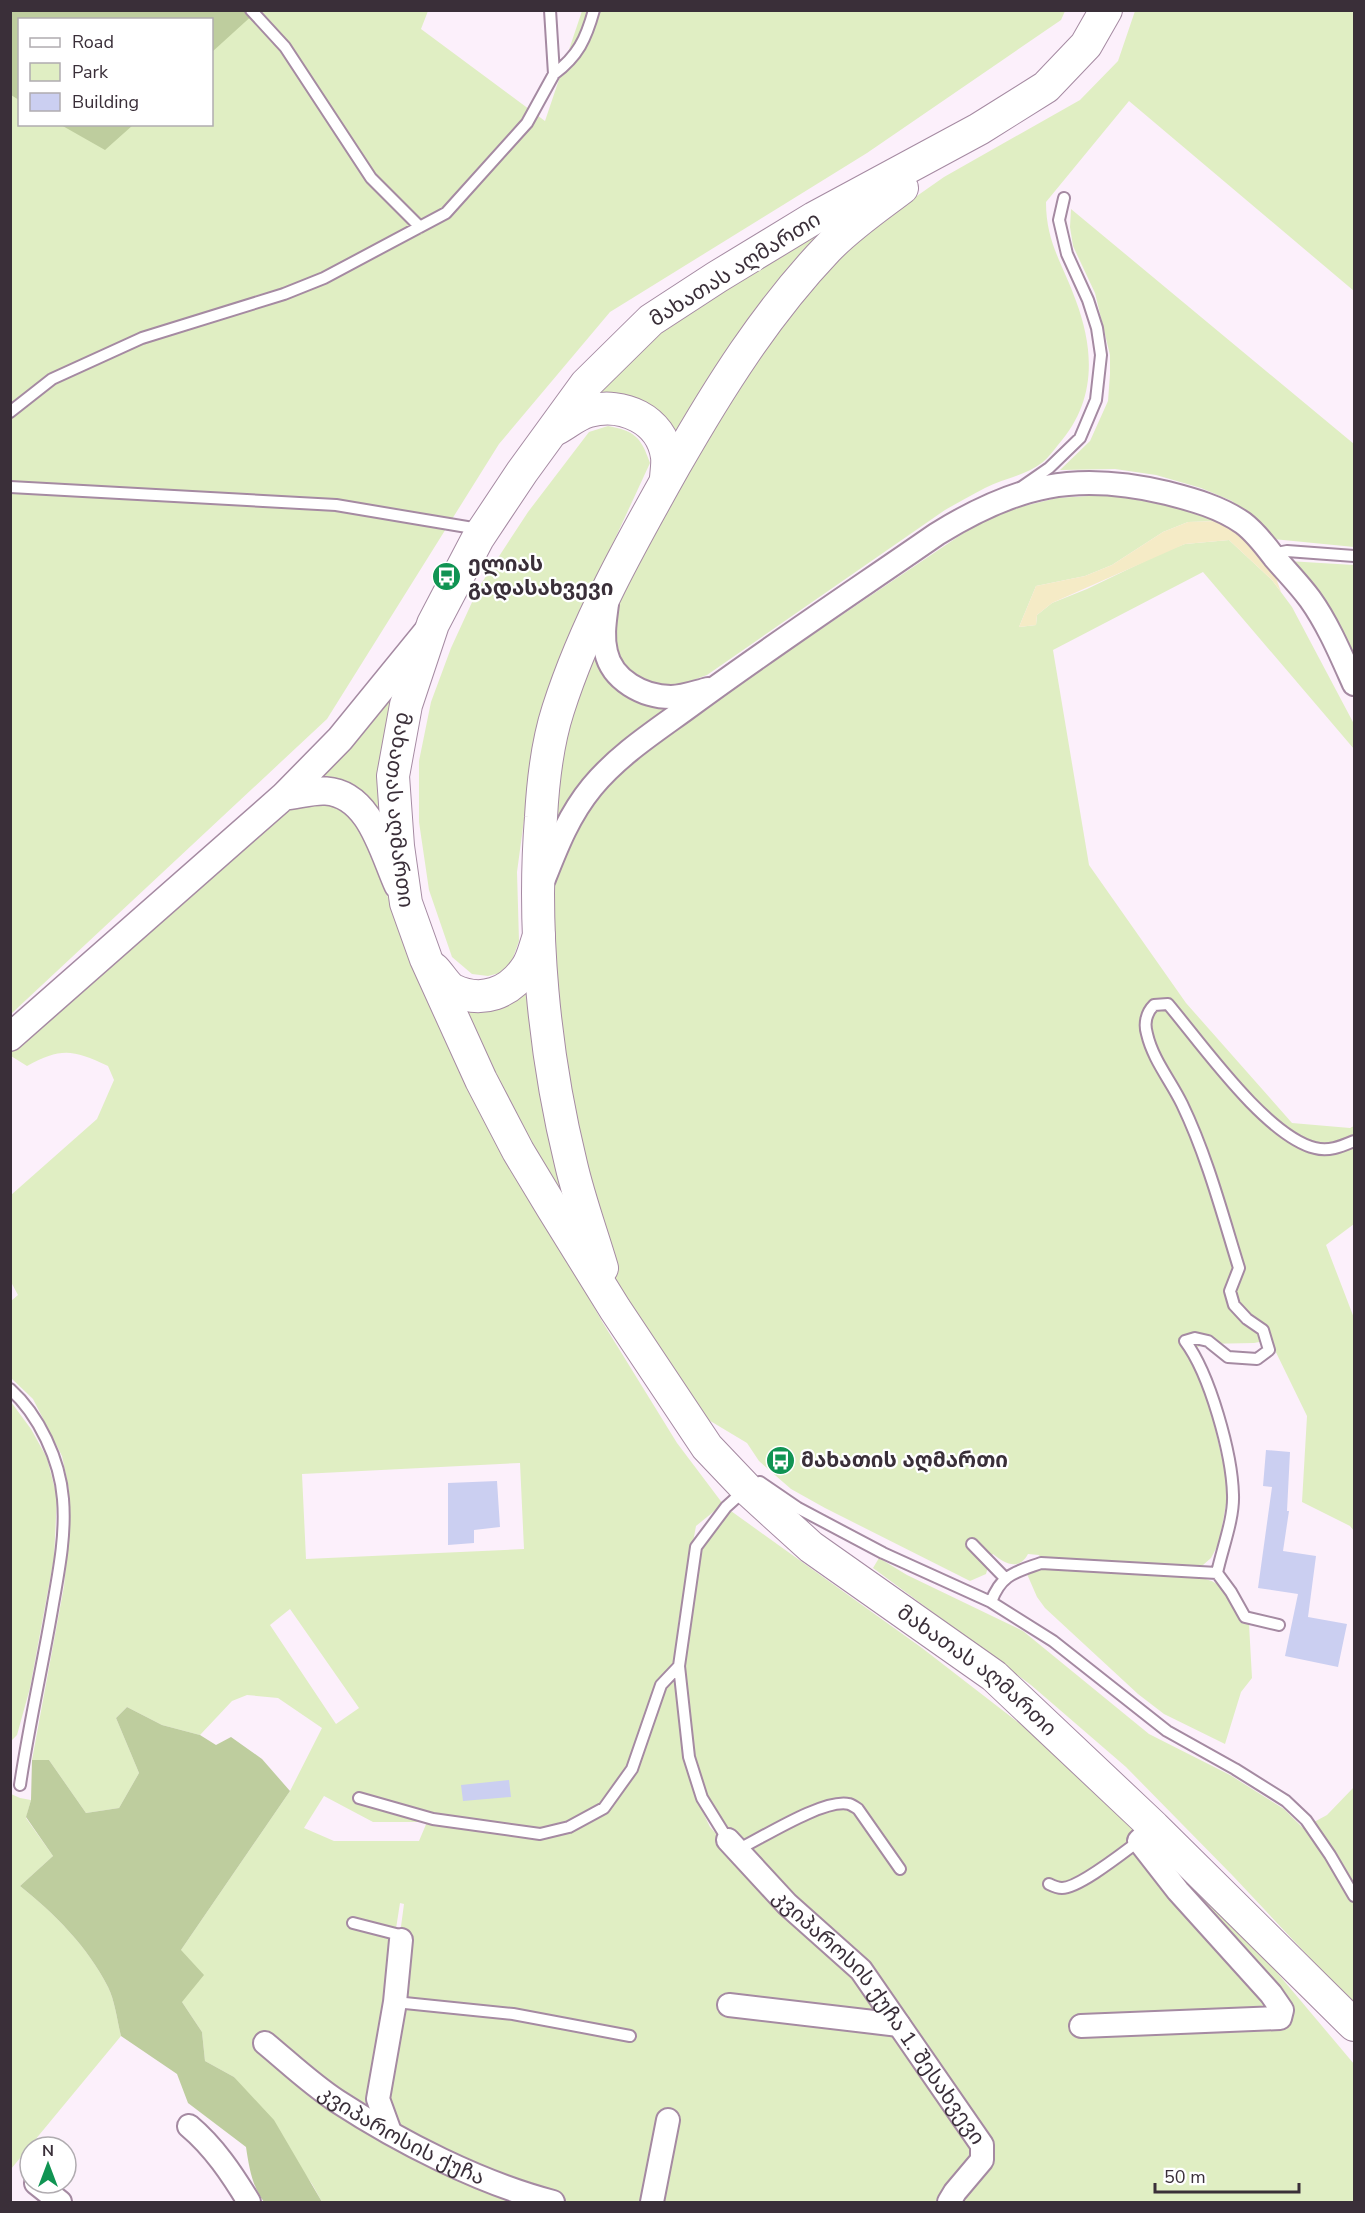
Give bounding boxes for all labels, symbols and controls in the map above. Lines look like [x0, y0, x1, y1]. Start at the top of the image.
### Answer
legend [18, 18, 213, 126]
text: Road [72, 30, 114, 54]
text: Park [72, 60, 109, 84]
text: Building [72, 90, 139, 114]
street label: მახათას აღმართი [644, 205, 826, 333]
place label: ელიას გადასახვევი [468, 550, 613, 602]
bus stop icon: ელიას გადასახვევი [431, 560, 463, 592]
street label: მახათას აღმართი [379, 710, 420, 909]
bus stop icon: მახათის აღმართი [764, 1444, 796, 1476]
place label: მახათის აღმართი [801, 1446, 1008, 1474]
street label: მახათას აღმართი [892, 1598, 1063, 1742]
street label: კვიპაროსის ქუჩა 1. შესახვევი [767, 1884, 992, 2150]
street label: კვიპაროსის ქუჩა [313, 2079, 489, 2192]
north arrow [18, 2135, 78, 2195]
text: N [42, 2140, 54, 2162]
scale bar [1155, 2156, 1299, 2194]
text: 50 m [1164, 2165, 1206, 2189]

